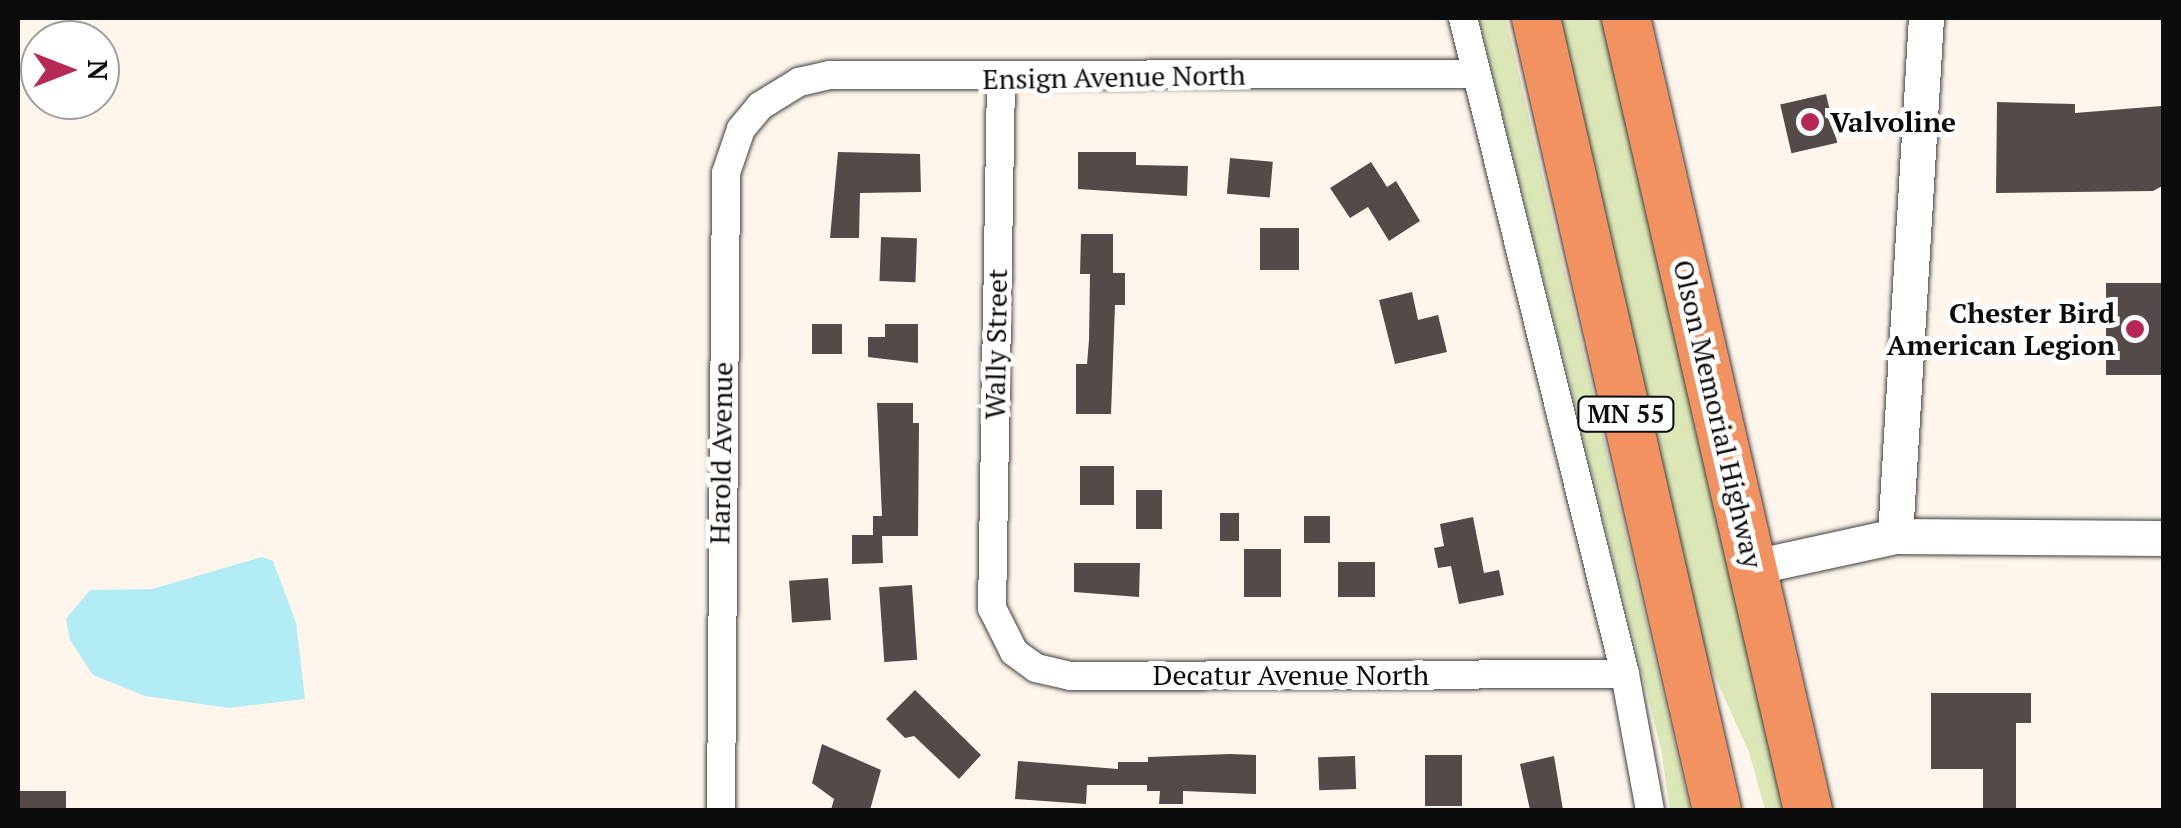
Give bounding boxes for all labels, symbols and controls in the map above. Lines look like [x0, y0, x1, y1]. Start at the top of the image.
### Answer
north arrow [20, 20, 120, 120]
street label: Ensign Avenue North [982, 58, 1246, 96]
text: N [80, 59, 117, 81]
place label: Valvoline [1830, 105, 1956, 139]
marker: Valvoline [1799, 111, 1821, 133]
street label: Olson Memorial Highway [1666, 257, 1770, 571]
street label: Wally Street [978, 268, 1014, 420]
place label: Chester Bird American Legion [1886, 296, 2115, 362]
marker: Chester Bird American Legion [2124, 318, 2146, 340]
street label: Harold Avenue [703, 361, 739, 545]
road number: MN 55 [1576, 394, 1676, 434]
street label: Decatur Avenue North [1152, 658, 1430, 692]

